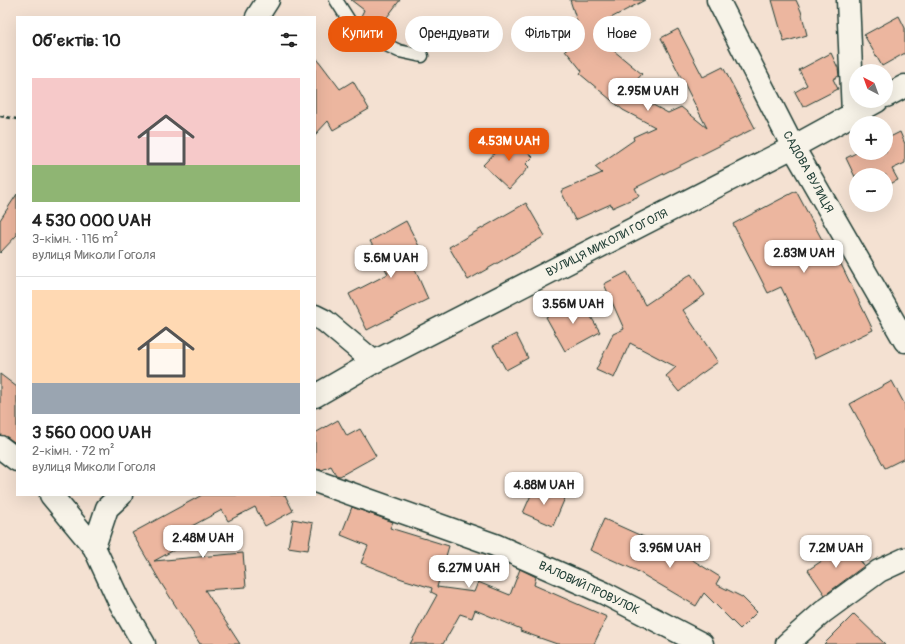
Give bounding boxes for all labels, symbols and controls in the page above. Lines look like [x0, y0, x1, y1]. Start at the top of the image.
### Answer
chip: Купити [328, 16, 397, 52]
chip: Орендувати [405, 16, 503, 52]
chip: Фільтри [511, 16, 585, 52]
chip: Нове [593, 16, 651, 52]
icon: filters [278, 29, 300, 51]
text: Об’єктів: 10 [32, 30, 121, 51]
north arrow [849, 64, 893, 108]
map controls [849, 64, 893, 212]
pin: 2.95M UAH [602, 78, 694, 112]
text: 2.95M UAH [617, 83, 679, 99]
icon: home [130, 104, 202, 176]
button: + [849, 116, 893, 160]
pin: 4.53M UAH [463, 128, 555, 162]
street label: САДОВА ВУЛИЦЯ [779, 129, 837, 215]
text: 4.53M UAH [478, 133, 540, 149]
button: − [849, 168, 893, 212]
street label: ВУЛИЦЯ МИКОЛИ ГОГОЛЯ [544, 206, 670, 280]
text: 4 530 000 UAH [32, 210, 151, 231]
text: 3-кімн. · 116 m² [32, 231, 118, 247]
pin: 2.83M UAH [758, 240, 850, 274]
pin: 5.6M UAH [350, 245, 432, 279]
text: 2.83M UAH [773, 245, 835, 261]
text: вулиця Миколи Гоголя [32, 247, 156, 263]
text: 5.6M UAH [364, 250, 418, 266]
pin: 3.56M UAH [527, 291, 619, 325]
text: 3.56M UAH [542, 296, 604, 312]
icon: home [130, 316, 202, 388]
text: 3 560 000 UAH [32, 422, 151, 443]
text: 2-кімн. · 72 m² [32, 443, 115, 459]
text: вулиця Миколи Гоголя [32, 459, 156, 475]
pin: 4.88M UAH [498, 472, 590, 506]
text: 4.88M UAH [514, 477, 574, 493]
pin: 2.48M UAH [157, 525, 249, 559]
text: 2.48M UAH [172, 530, 234, 546]
pin: 3.96M UAH [624, 535, 716, 569]
pin: 7.2M UAH [795, 535, 877, 569]
text: 3.96M UAH [639, 540, 701, 556]
text: 7.2M UAH [809, 540, 863, 556]
pin: 6.27M UAH [423, 555, 515, 589]
street label: ВАЛОВИЙ ПРОВУЛОК [536, 558, 642, 618]
text: 6.27M UAH [438, 560, 500, 576]

